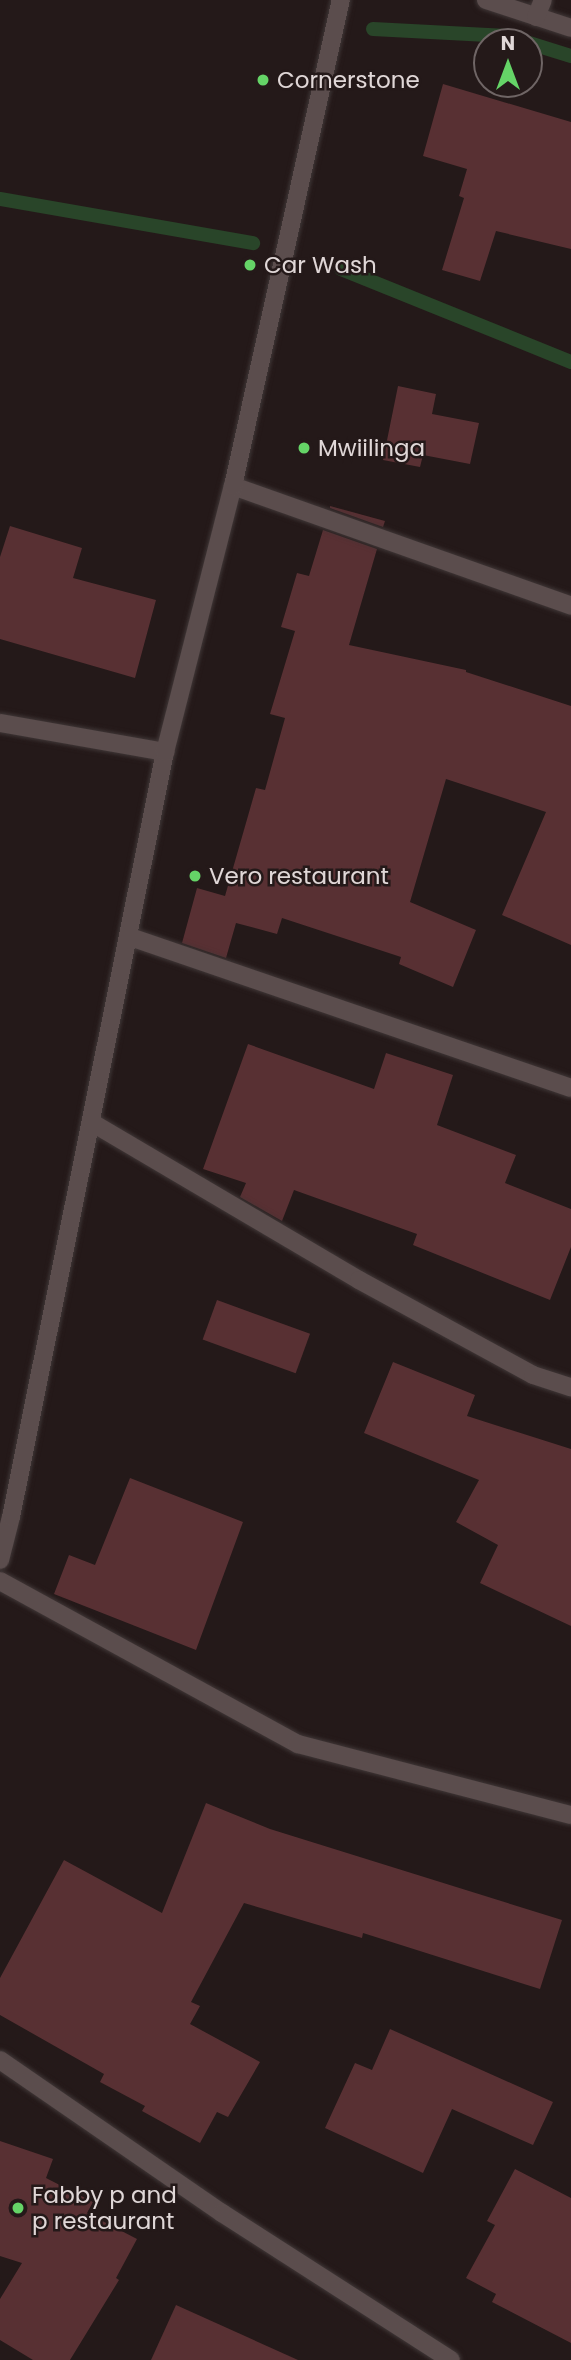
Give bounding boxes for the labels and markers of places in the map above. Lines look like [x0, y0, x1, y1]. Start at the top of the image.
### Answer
place label: Cornerstone [277, 66, 420, 94]
marker: Cornerstone [255, 72, 271, 88]
place label: Car Wash [264, 251, 377, 279]
marker: Car Wash [242, 257, 258, 273]
place label: Mwiilinga [318, 434, 425, 462]
marker: Mwiilinga [296, 440, 312, 456]
place label: Vero restaurant [209, 862, 389, 890]
marker: Vero restaurant [187, 868, 203, 884]
place label: Fabby p and p restaurant [32, 2181, 177, 2235]
marker: Fabby p and p restaurant [10, 2200, 26, 2216]

